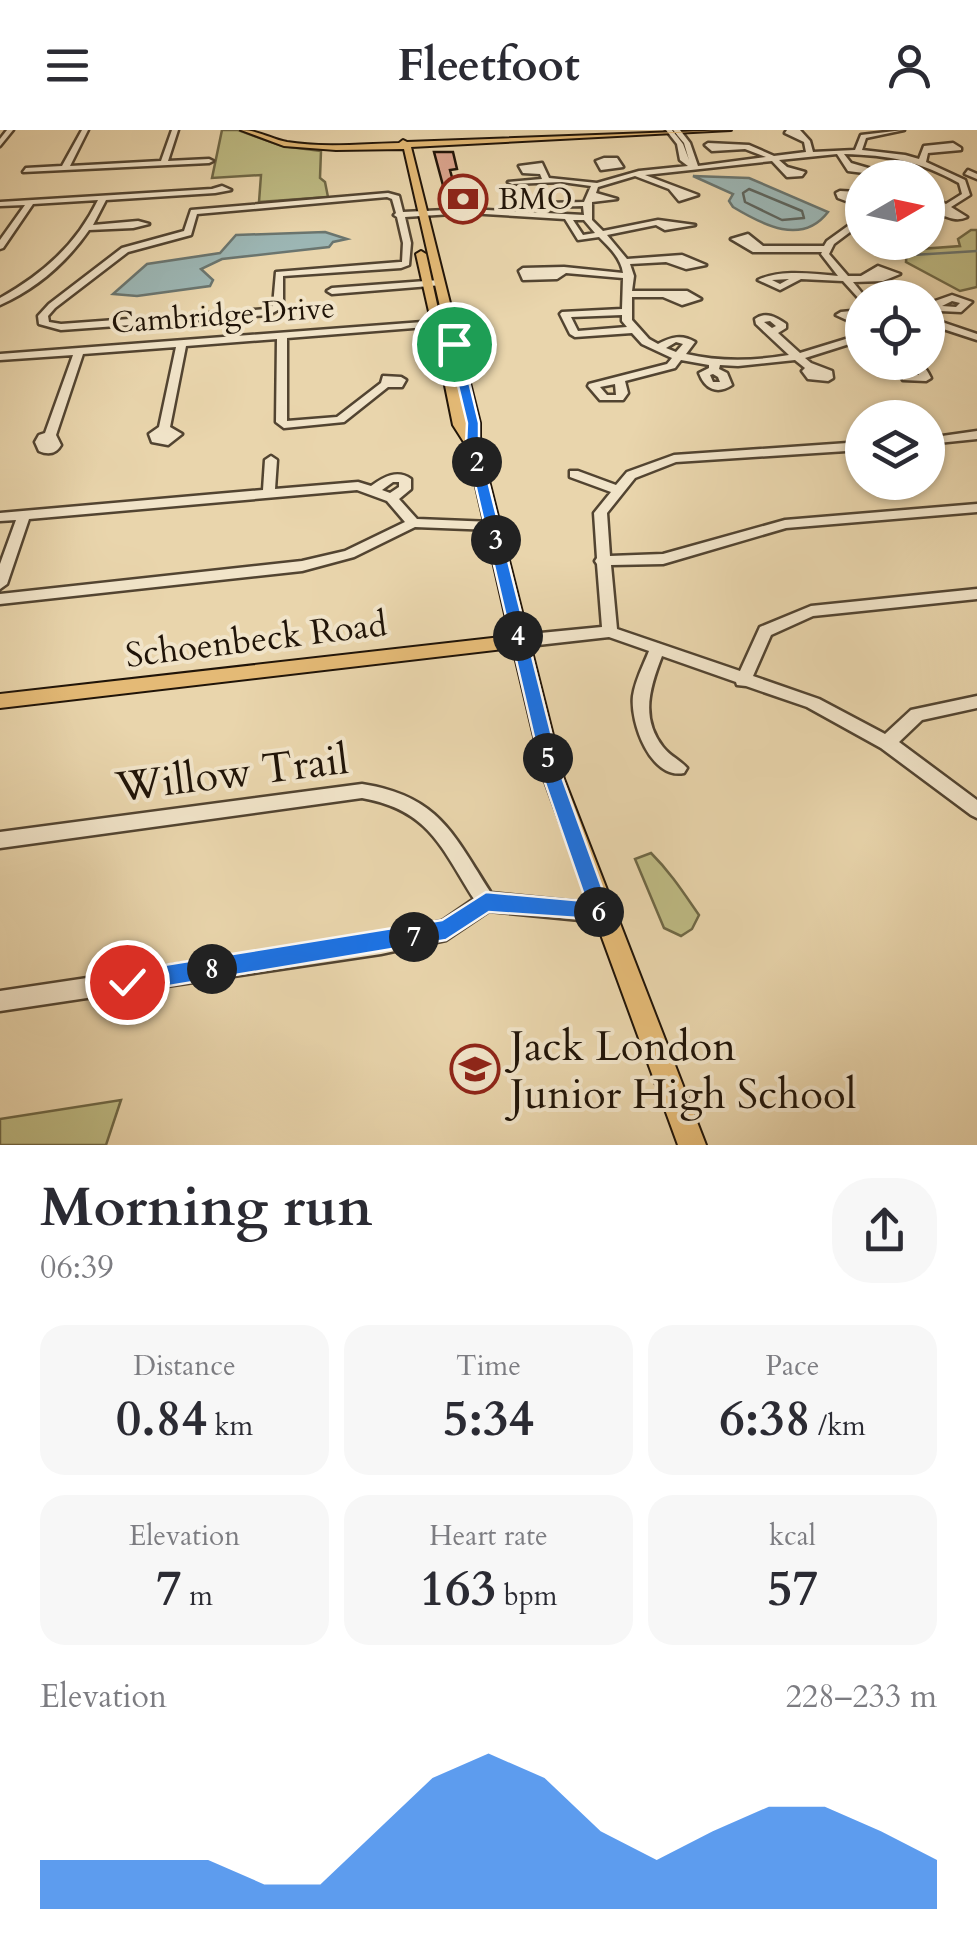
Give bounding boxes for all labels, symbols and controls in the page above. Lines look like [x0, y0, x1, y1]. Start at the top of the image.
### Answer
text: Fleetfoot [397, 35, 580, 96]
icon: menu [40, 38, 95, 93]
icon: person [882, 38, 937, 93]
north arrow [845, 160, 945, 260]
map controls [845, 160, 945, 500]
bank icon: BMO [437, 173, 489, 225]
place label: BMO [498, 179, 573, 220]
button: locate [845, 280, 945, 380]
street label: Cambridge Drive [110, 287, 336, 344]
pin [412, 302, 497, 387]
icon: arrive [427, 317, 482, 372]
button: layers [845, 400, 945, 500]
pin: 2 [452, 437, 502, 487]
text: 2 [470, 443, 484, 481]
pin: 3 [471, 515, 521, 565]
text: 3 [489, 521, 503, 559]
street label: Schoenbeck Road [123, 600, 390, 680]
pin: 4 [493, 611, 543, 661]
text: 4 [511, 617, 525, 655]
street label: Willow Trail [112, 731, 352, 816]
pin: 5 [523, 733, 573, 783]
text: 5 [541, 739, 555, 777]
pin: 6 [574, 887, 624, 937]
text: 6 [592, 893, 606, 931]
pin: 7 [389, 912, 439, 962]
text: 7 [407, 918, 421, 956]
pin [85, 940, 170, 1025]
pin: 8 [187, 944, 237, 994]
text: 8 [205, 950, 219, 988]
icon: check [100, 955, 155, 1010]
place label: Jack London Junior High School [504, 1018, 856, 1123]
school or university icon: Jack London Junior High School [449, 1043, 501, 1095]
text: Morning run [40, 1171, 373, 1245]
button: share [832, 1178, 937, 1283]
text: 06:39 [40, 1246, 114, 1290]
text: Distance [133, 1347, 236, 1385]
text: Time [456, 1347, 521, 1385]
text: Pace [765, 1347, 820, 1385]
text: 0.84 [116, 1385, 207, 1453]
text: 5:34 [443, 1385, 534, 1453]
text: 6:38 [719, 1385, 811, 1453]
text: km [207, 1407, 253, 1445]
text: /km [811, 1407, 866, 1445]
text: Elevation [129, 1517, 240, 1555]
text: Heart rate [429, 1517, 548, 1555]
text: kcal [769, 1517, 816, 1555]
text: 7 [156, 1555, 182, 1623]
text: 163 [420, 1555, 496, 1623]
text: 57 [767, 1555, 818, 1623]
text: m [182, 1577, 213, 1615]
text: bpm [496, 1577, 557, 1615]
text: Elevation [40, 1675, 167, 1719]
text: 228–233 m [785, 1675, 937, 1719]

